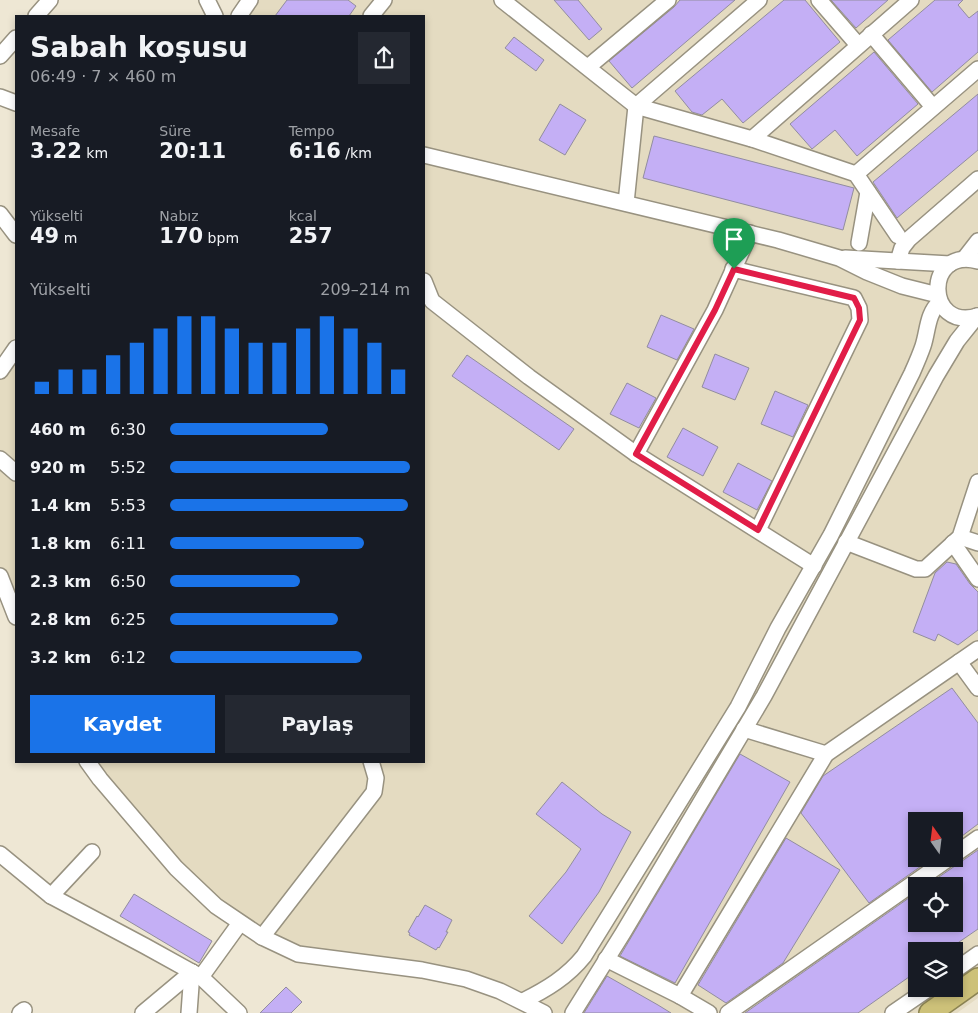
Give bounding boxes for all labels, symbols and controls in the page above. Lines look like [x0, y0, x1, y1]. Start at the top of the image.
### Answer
text: Sabah koşusu [30, 31, 248, 64]
button: share [358, 32, 410, 84]
text: 06:49 · 7 × 460 m [30, 67, 176, 86]
text: Mesafe [30, 123, 80, 139]
text: Süre [159, 123, 191, 139]
text: Tempo [289, 123, 335, 139]
text: 3.22 [30, 139, 82, 163]
text: 20:11 [159, 139, 226, 163]
text: 6:16 [289, 139, 341, 163]
text: km [82, 145, 108, 161]
text: /km [341, 145, 372, 161]
text: Yükselti [30, 208, 83, 224]
text: Nabız [159, 208, 199, 224]
text: kcal [289, 208, 317, 224]
pin [713, 218, 755, 269]
text: 49 [30, 224, 59, 248]
text: 170 [159, 224, 203, 248]
text: 257 [289, 224, 333, 248]
icon: arrive [720, 225, 748, 253]
text: m [59, 230, 77, 246]
text: bpm [203, 230, 239, 246]
text: Yükselti [30, 280, 91, 299]
text: 209–214 m [320, 280, 410, 299]
text: 460 m [30, 420, 86, 439]
text: 6:30 [110, 420, 146, 439]
text: 920 m [30, 458, 86, 477]
text: 5:52 [110, 458, 146, 477]
text: 1.4 km [30, 496, 91, 515]
text: 5:53 [110, 496, 146, 515]
text: 1.8 km [30, 534, 91, 553]
text: 6:11 [110, 534, 146, 553]
text: 2.3 km [30, 572, 91, 591]
text: 6:50 [110, 572, 146, 591]
text: 2.8 km [30, 610, 91, 629]
text: 6:25 [110, 610, 146, 629]
text: 3.2 km [30, 648, 91, 667]
text: 6:12 [110, 648, 146, 667]
button: Kaydet [30, 695, 215, 753]
button: Paylaş [225, 695, 410, 753]
north arrow [908, 812, 962, 868]
map controls [908, 812, 963, 997]
button: locate [908, 877, 963, 932]
button: layers [908, 942, 963, 997]

